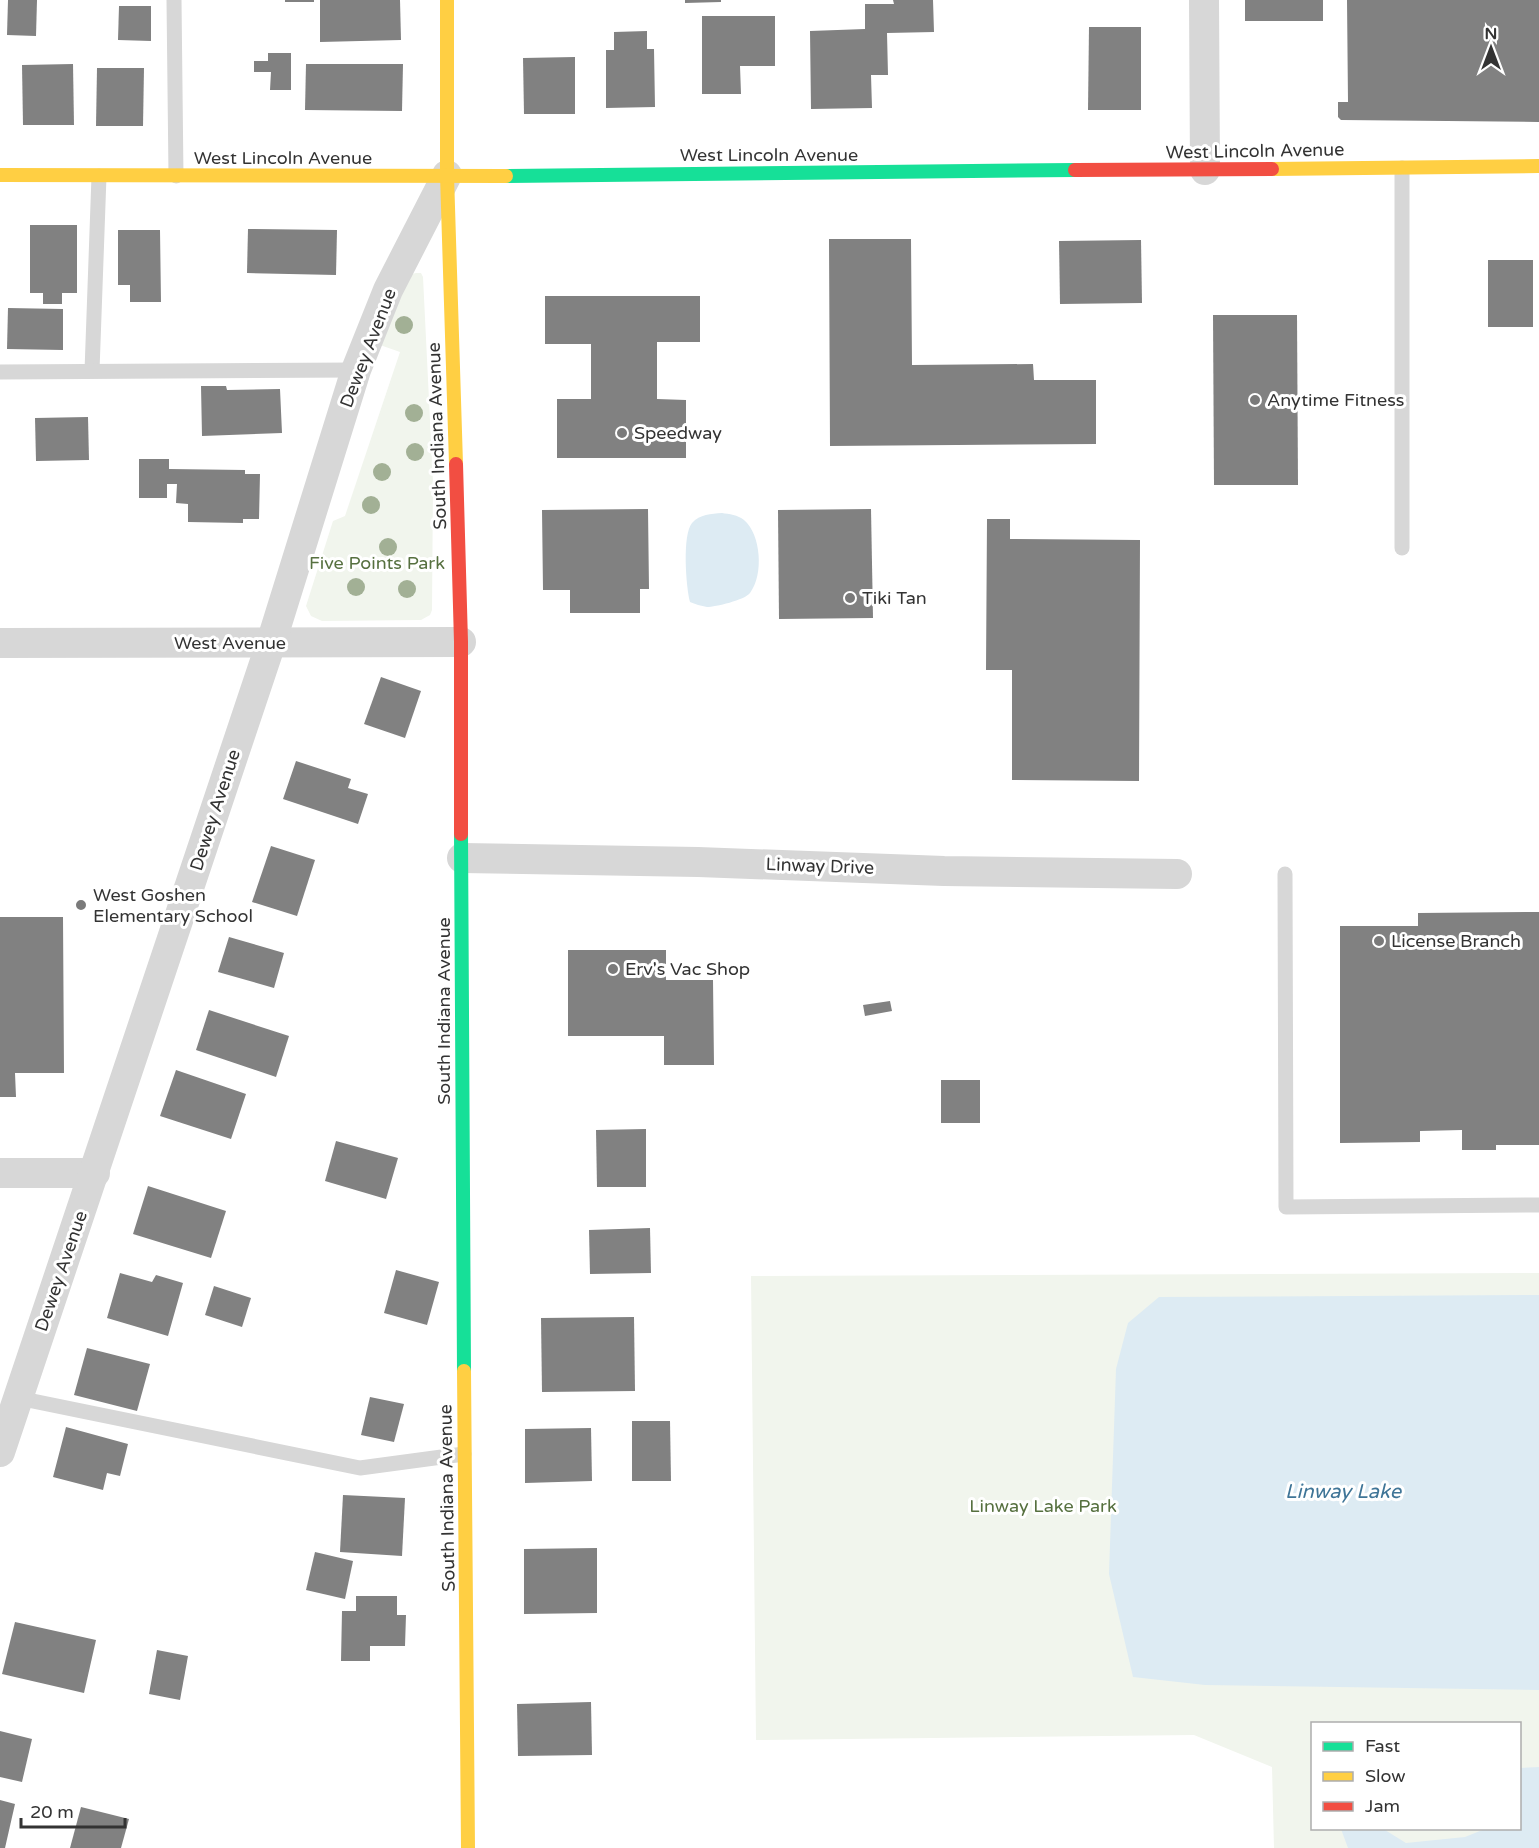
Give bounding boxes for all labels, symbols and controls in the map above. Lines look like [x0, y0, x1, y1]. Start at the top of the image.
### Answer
north arrow [1461, 18, 1521, 78]
text: N [1485, 24, 1497, 44]
street label: West Lincoln Avenue [1166, 138, 1344, 164]
street label: West Lincoln Avenue [680, 144, 858, 166]
street label: West Lincoln Avenue [194, 147, 372, 169]
street label: Dewey Avenue [335, 285, 401, 411]
street label: South Indiana Avenue [423, 342, 451, 530]
place label: Anytime Fitness [1267, 389, 1404, 411]
marker: Anytime Fitness [1248, 393, 1262, 407]
place label: Speedway [634, 422, 722, 444]
marker: Speedway [615, 426, 629, 440]
park label: Five Points Park [309, 552, 445, 574]
place label: Tiki Tan [862, 587, 927, 609]
marker: Tiki Tan [843, 591, 857, 605]
street label: West Avenue [174, 632, 286, 654]
street label: Dewey Avenue [185, 747, 245, 873]
street label: Linway Drive [765, 853, 875, 879]
place label: West Goshen Elementary School [93, 884, 253, 927]
marker: West Goshen Elementary School [74, 898, 88, 912]
street label: South Indiana Avenue [433, 917, 455, 1105]
place label: License Branch [1391, 930, 1521, 952]
marker: License Branch [1372, 934, 1386, 948]
place label: Erv's Vac Shop [625, 958, 750, 980]
marker: Erv's Vac Shop [606, 962, 620, 976]
street label: Dewey Avenue [30, 1208, 92, 1334]
street label: South Indiana Avenue [434, 1404, 460, 1592]
water label: Linway Lake [1285, 1480, 1403, 1504]
park label: Linway Lake Park [969, 1495, 1117, 1517]
legend [1311, 1722, 1521, 1830]
text: Fast [1365, 1735, 1400, 1757]
text: Slow [1365, 1765, 1406, 1787]
scale bar [21, 1791, 124, 1829]
text: Jam [1365, 1795, 1400, 1817]
text: 20 m [30, 1801, 74, 1823]

